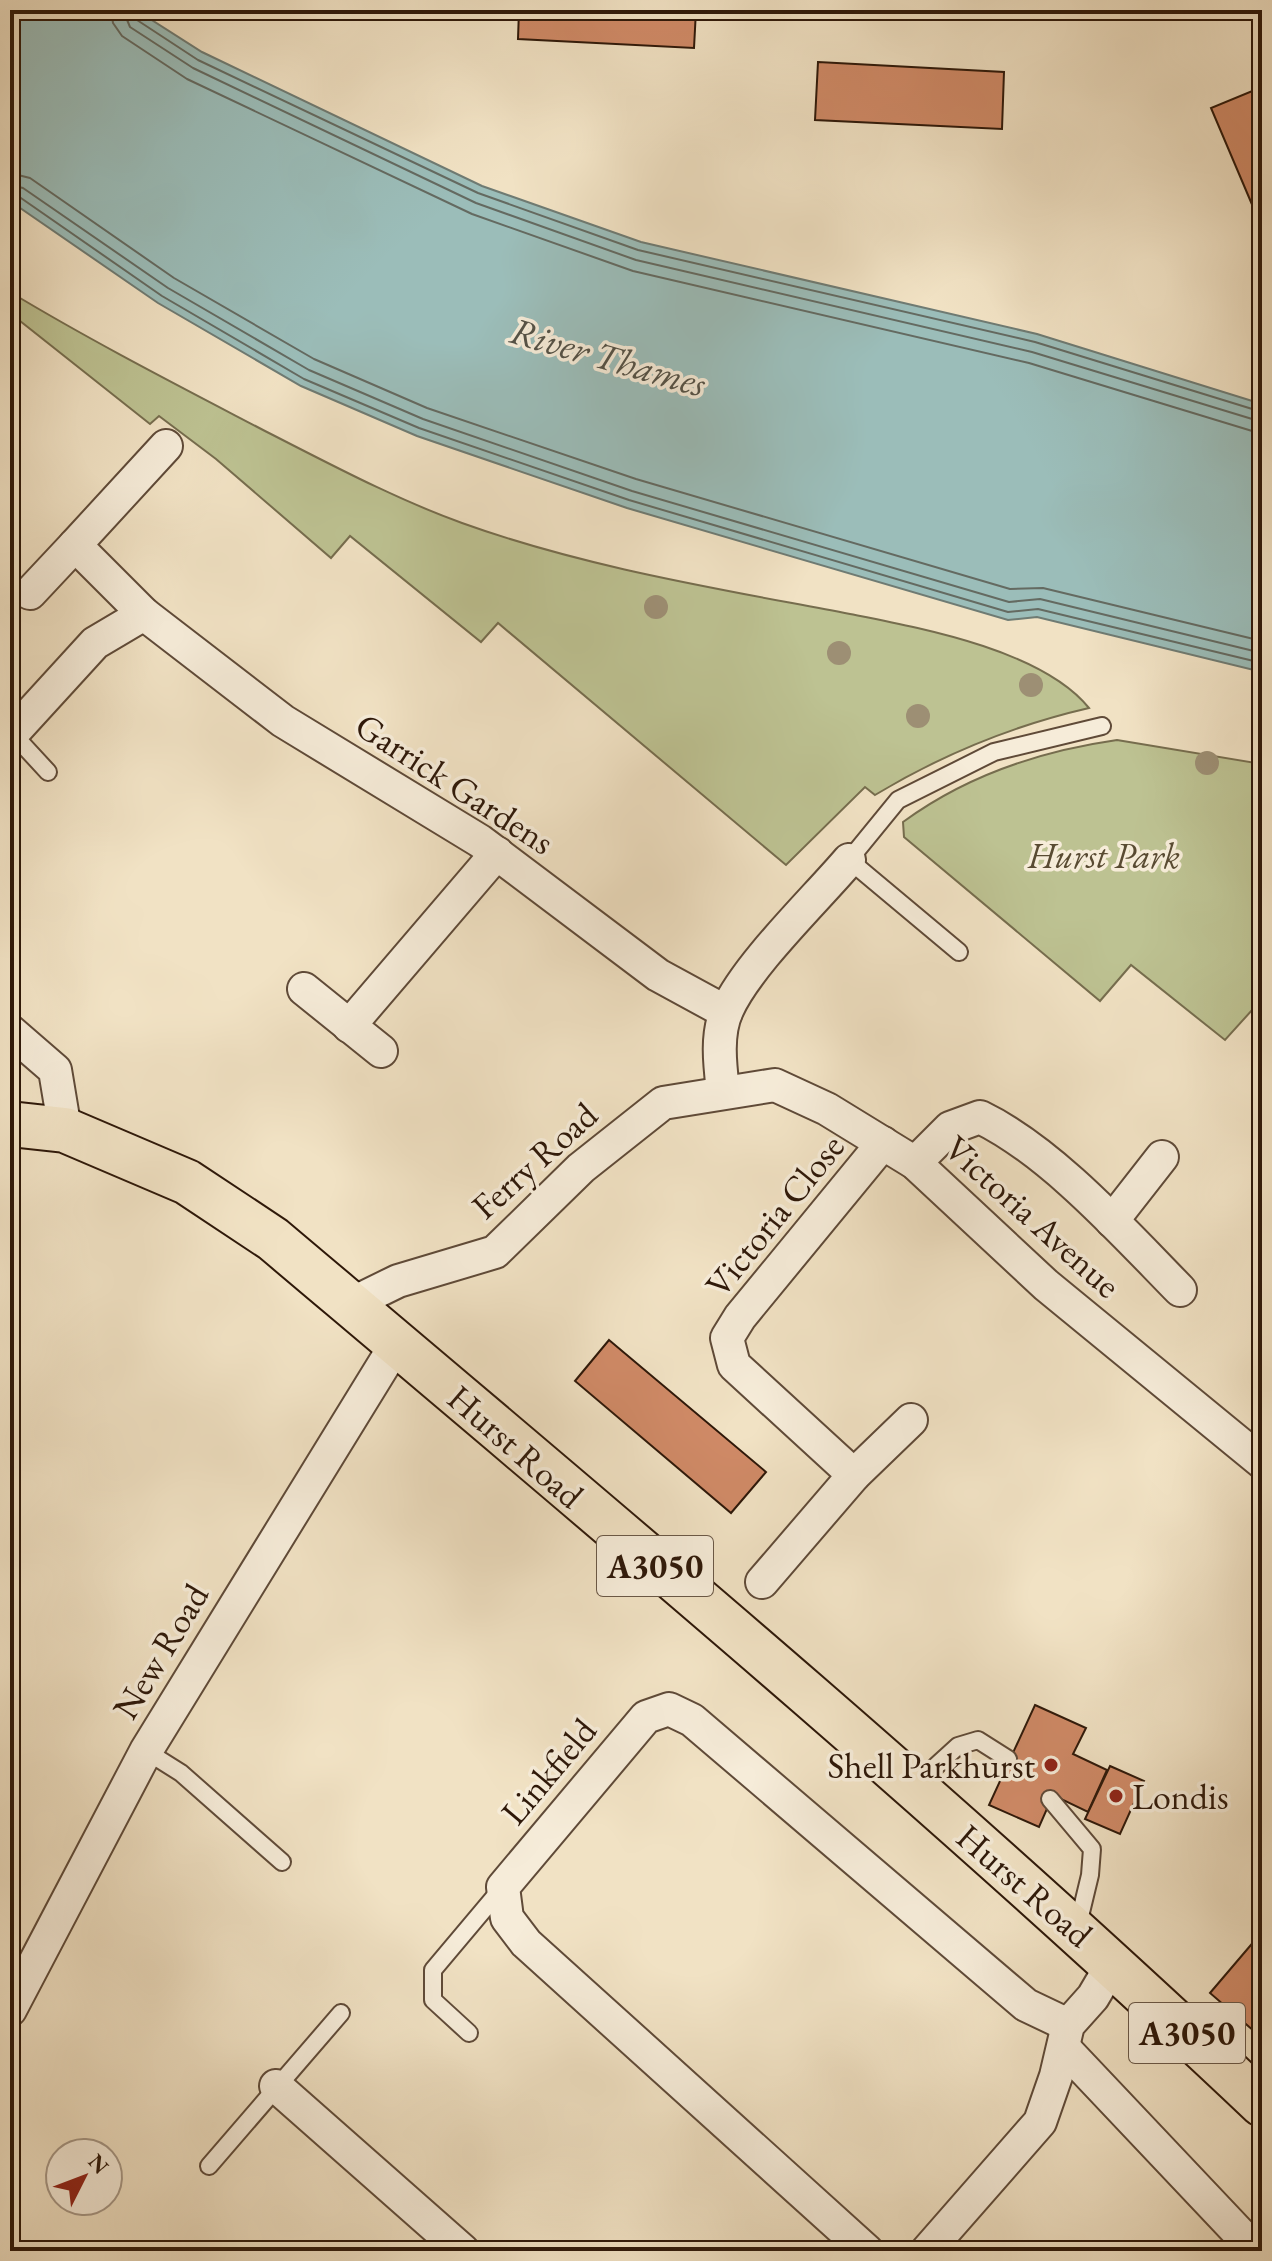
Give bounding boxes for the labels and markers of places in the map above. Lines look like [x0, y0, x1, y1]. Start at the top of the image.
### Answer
place label: Shell Parkhurst [827, 1742, 1036, 1789]
marker: Shell Parkhurst [1042, 1756, 1060, 1774]
place label: Londis [1132, 1773, 1229, 1820]
marker: Londis [1107, 1787, 1125, 1805]

